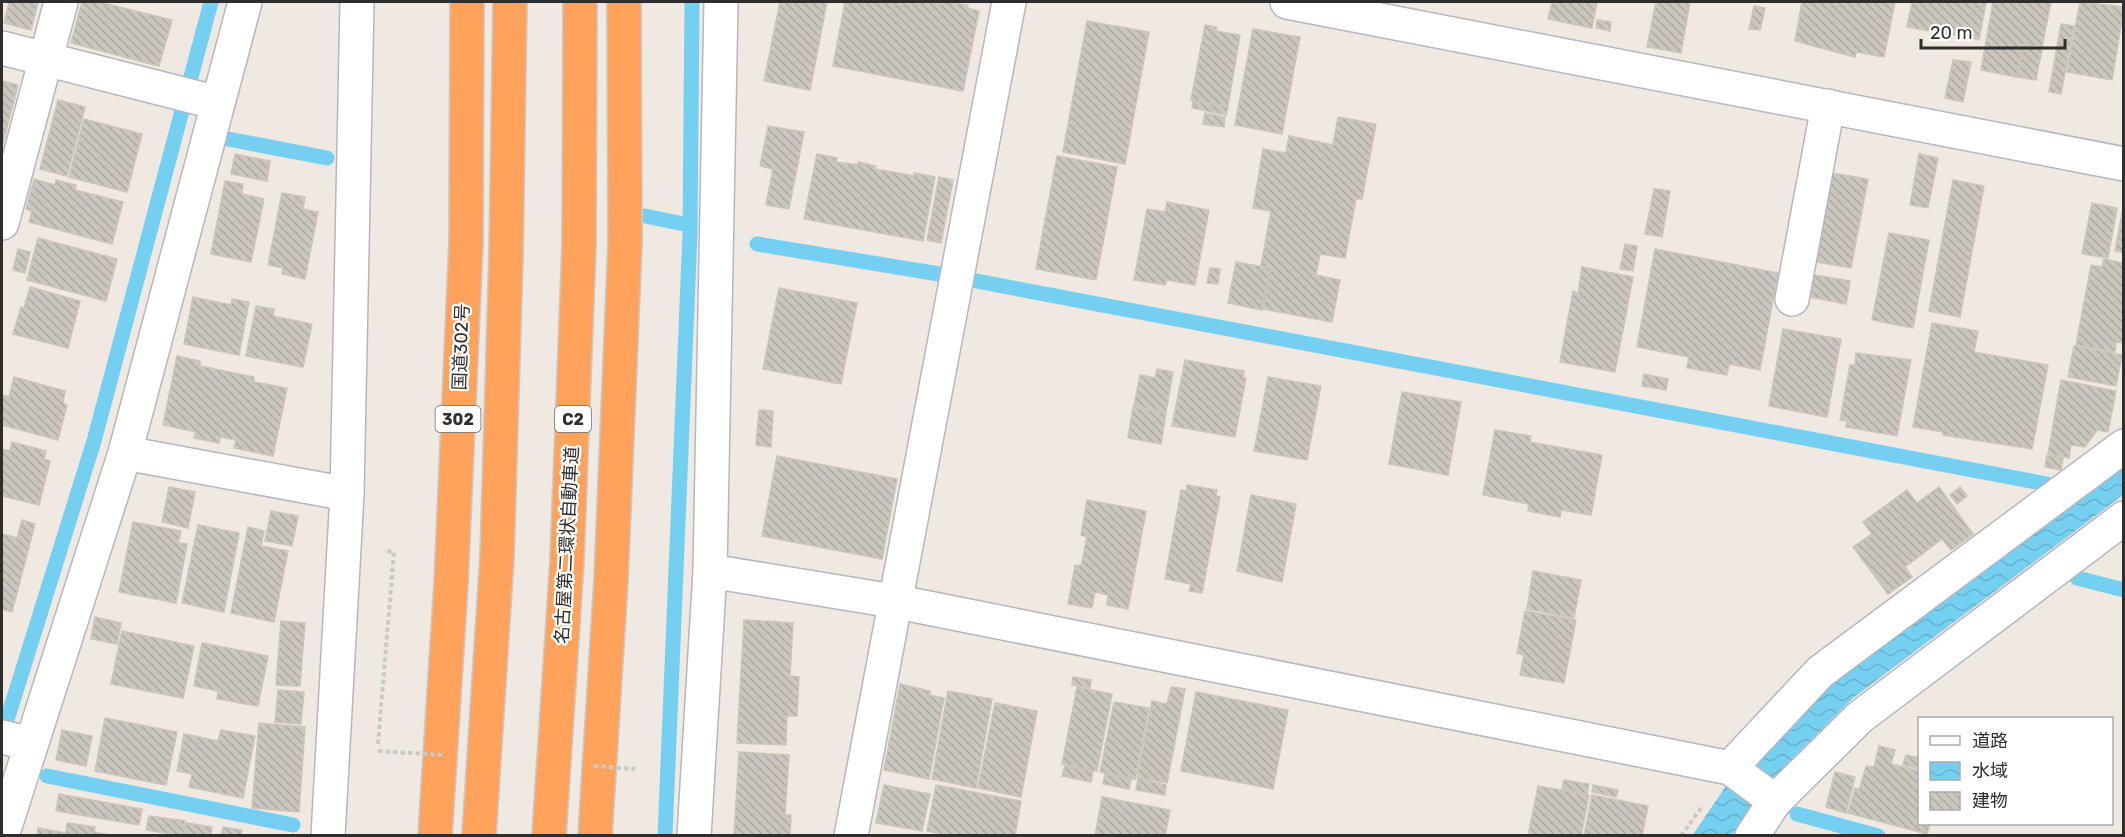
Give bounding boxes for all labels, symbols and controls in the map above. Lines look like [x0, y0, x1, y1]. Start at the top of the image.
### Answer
scale bar [1921, 12, 2065, 50]
text: 20 m [1930, 22, 1972, 44]
street label: 国道302号 [448, 303, 474, 391]
road number: 302 [436, 406, 480, 432]
road number: C2 [555, 406, 591, 432]
street label: 名古屋第二環状自動車道 [551, 446, 583, 644]
legend [1918, 717, 2113, 825]
text: 道路 [1972, 730, 2008, 752]
text: 水域 [1972, 760, 2008, 782]
text: 建物 [1972, 790, 2008, 812]

